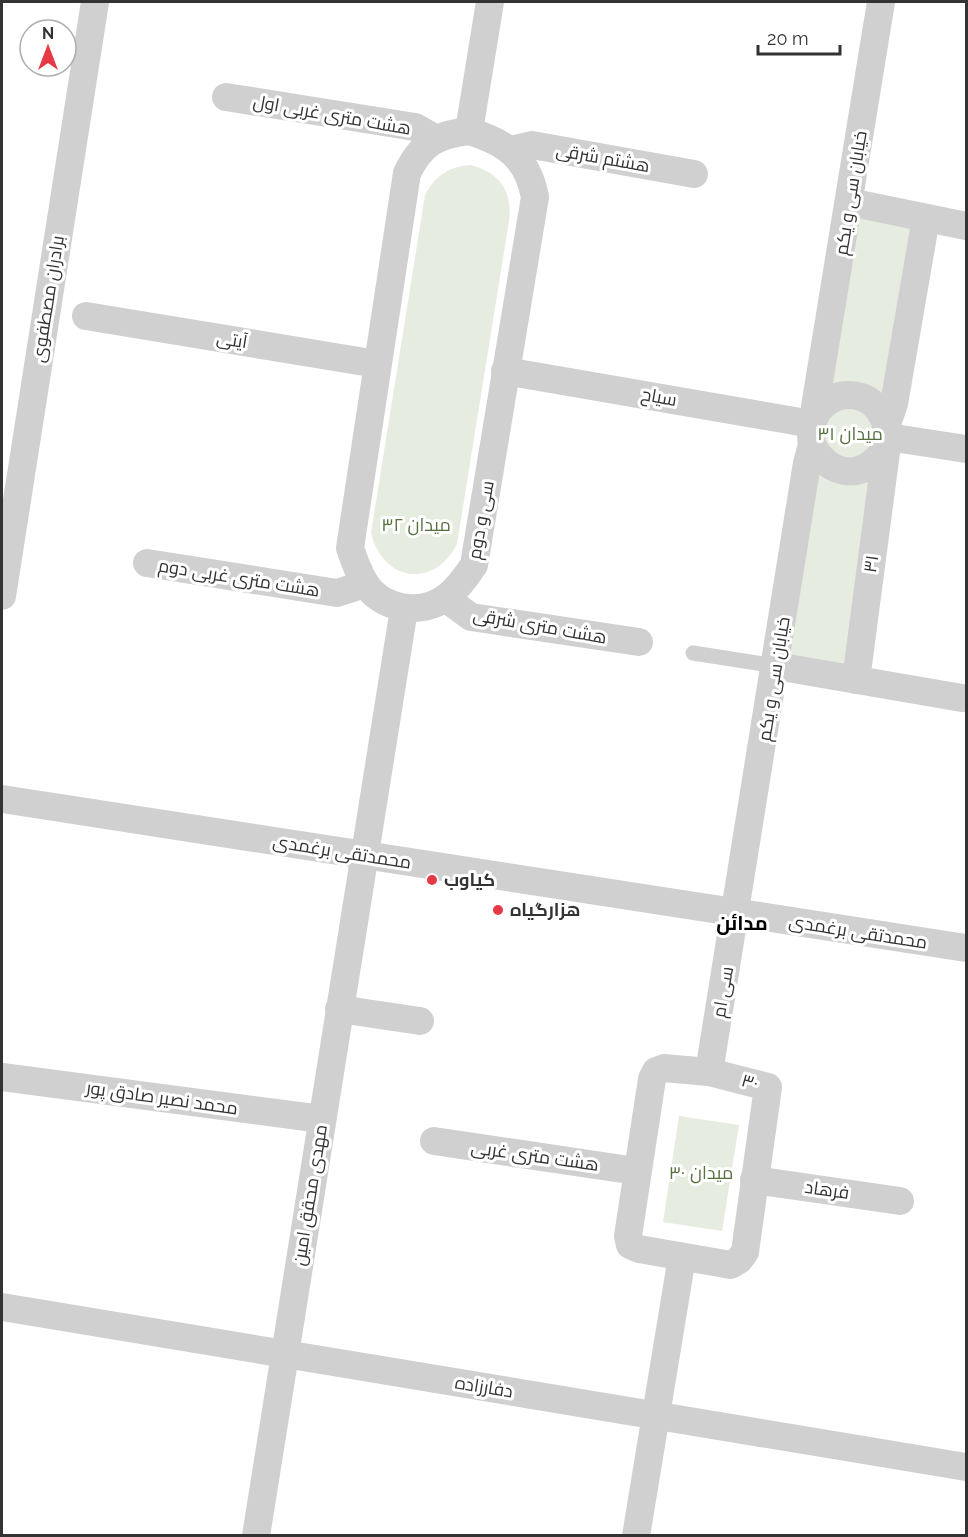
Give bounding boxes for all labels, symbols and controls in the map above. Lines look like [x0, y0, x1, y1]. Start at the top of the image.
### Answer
north arrow [18, 18, 78, 78]
scale bar [758, 18, 840, 56]
text: N [42, 24, 54, 43]
text: 20 m [767, 28, 809, 49]
street label: هشت متری غربی اول [251, 90, 413, 140]
street label: خیابان سی و یکم [830, 129, 873, 257]
street label: هشتم شرقی [554, 139, 652, 178]
street label: برادران مصطفوی [27, 234, 69, 364]
street label: آیتی [215, 327, 249, 353]
street label: سیاح [639, 383, 679, 412]
park label: میدان ۳۱ [817, 423, 883, 445]
street label: سی و دوم [463, 479, 500, 561]
park label: میدان ۳۲ [381, 514, 451, 536]
street label: هشت متری غربی دوم [157, 554, 321, 603]
street label: ۳۱ [859, 554, 882, 574]
street label: هشت متری شرقی [471, 603, 609, 649]
street label: خیابان سی و یکم [753, 615, 796, 743]
street label: محمدتقی برغمدی [271, 830, 413, 874]
place label: کیاوب [444, 869, 495, 891]
marker: کیاوب [425, 873, 439, 887]
place label: هزارگیاه [510, 899, 580, 921]
marker: هزارگیاه [491, 903, 505, 917]
street label: محمدتقی برغمدی [787, 910, 929, 954]
district label: مدائن [716, 911, 768, 935]
street label: سی ام [708, 965, 739, 1019]
street label: ۳۰ [739, 1069, 761, 1094]
street label: محمد نصیر صادق پور [84, 1076, 239, 1121]
street label: مهدی محقق امین [288, 1123, 333, 1267]
street label: هشت متری غربی [470, 1136, 600, 1176]
park label: میدان ۳۰ [669, 1162, 733, 1184]
street label: فرهاد [803, 1176, 851, 1204]
street label: دفارزاده [453, 1372, 515, 1402]

